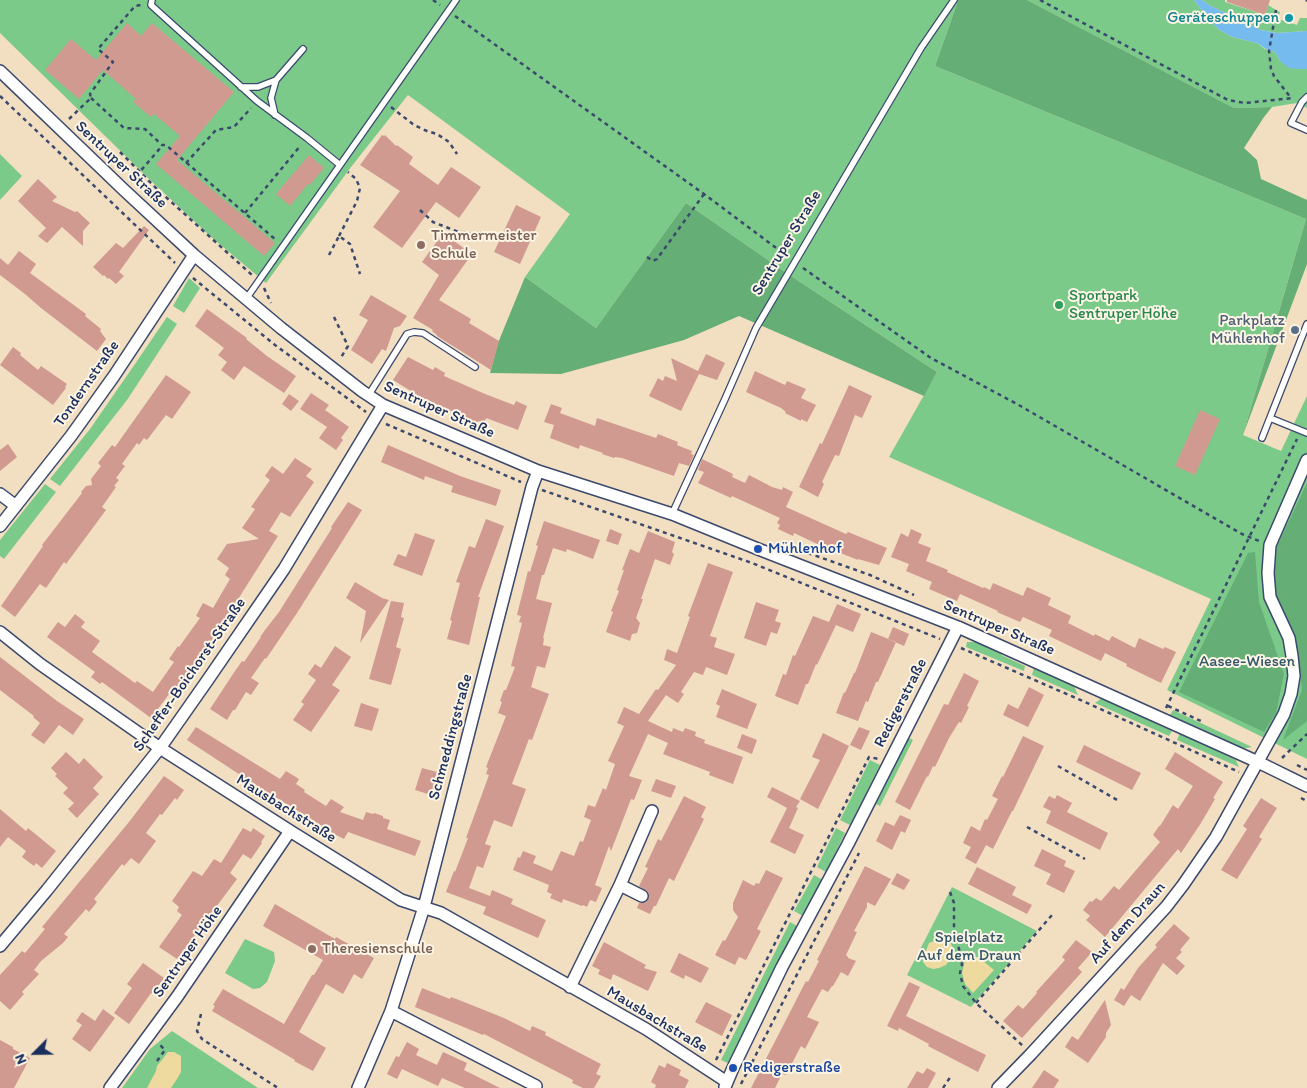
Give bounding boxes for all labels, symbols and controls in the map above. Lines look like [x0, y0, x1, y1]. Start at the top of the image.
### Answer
place label: Geräteschuppen [1167, 8, 1279, 28]
marker: Geräteschuppen [1283, 12, 1295, 24]
street label: Sentruper Straße [71, 117, 171, 213]
street label: Sentruper Straße [748, 187, 826, 299]
place label: Timmermeister Schule [431, 226, 537, 264]
marker: Timmermeister Schule [415, 239, 427, 251]
place label: Sportpark Sentruper Höhe [1069, 286, 1177, 324]
marker: Sportpark Sentruper Höhe [1053, 299, 1065, 311]
place label: Parkplatz Mühlenhof [1211, 311, 1285, 349]
marker: Parkplatz Mühlenhof [1289, 324, 1301, 336]
street label: Tondernstraße [50, 337, 124, 431]
street label: Sentruper Straße [381, 377, 497, 443]
place label: Mühlenhof [768, 539, 842, 559]
marker: Mühlenhof [752, 543, 764, 555]
street label: Scheffer-Boichorst-Straße [129, 594, 251, 756]
street label: Sentruper Straße [940, 596, 1058, 660]
park label: Aasee-Wiesen [1199, 652, 1295, 672]
street label: Redigerstraße [870, 655, 932, 751]
street label: Schmeddingstraße [425, 672, 477, 802]
street label: Mausbachstraße [232, 770, 340, 848]
street label: Auf dem Draun [1086, 878, 1170, 968]
street label: Sentruper Höhe [149, 902, 227, 1002]
park label: Spielplatz Auf dem Draun [917, 928, 1021, 966]
place label: Theresienschule [322, 939, 433, 959]
marker: Theresienschule [306, 943, 318, 955]
street label: Mausbachstraße [603, 982, 711, 1058]
north arrow [10, 1028, 60, 1078]
text: N [11, 1051, 30, 1067]
place label: Redigerstraße [743, 1058, 841, 1078]
marker: Redigerstraße [727, 1062, 739, 1074]

